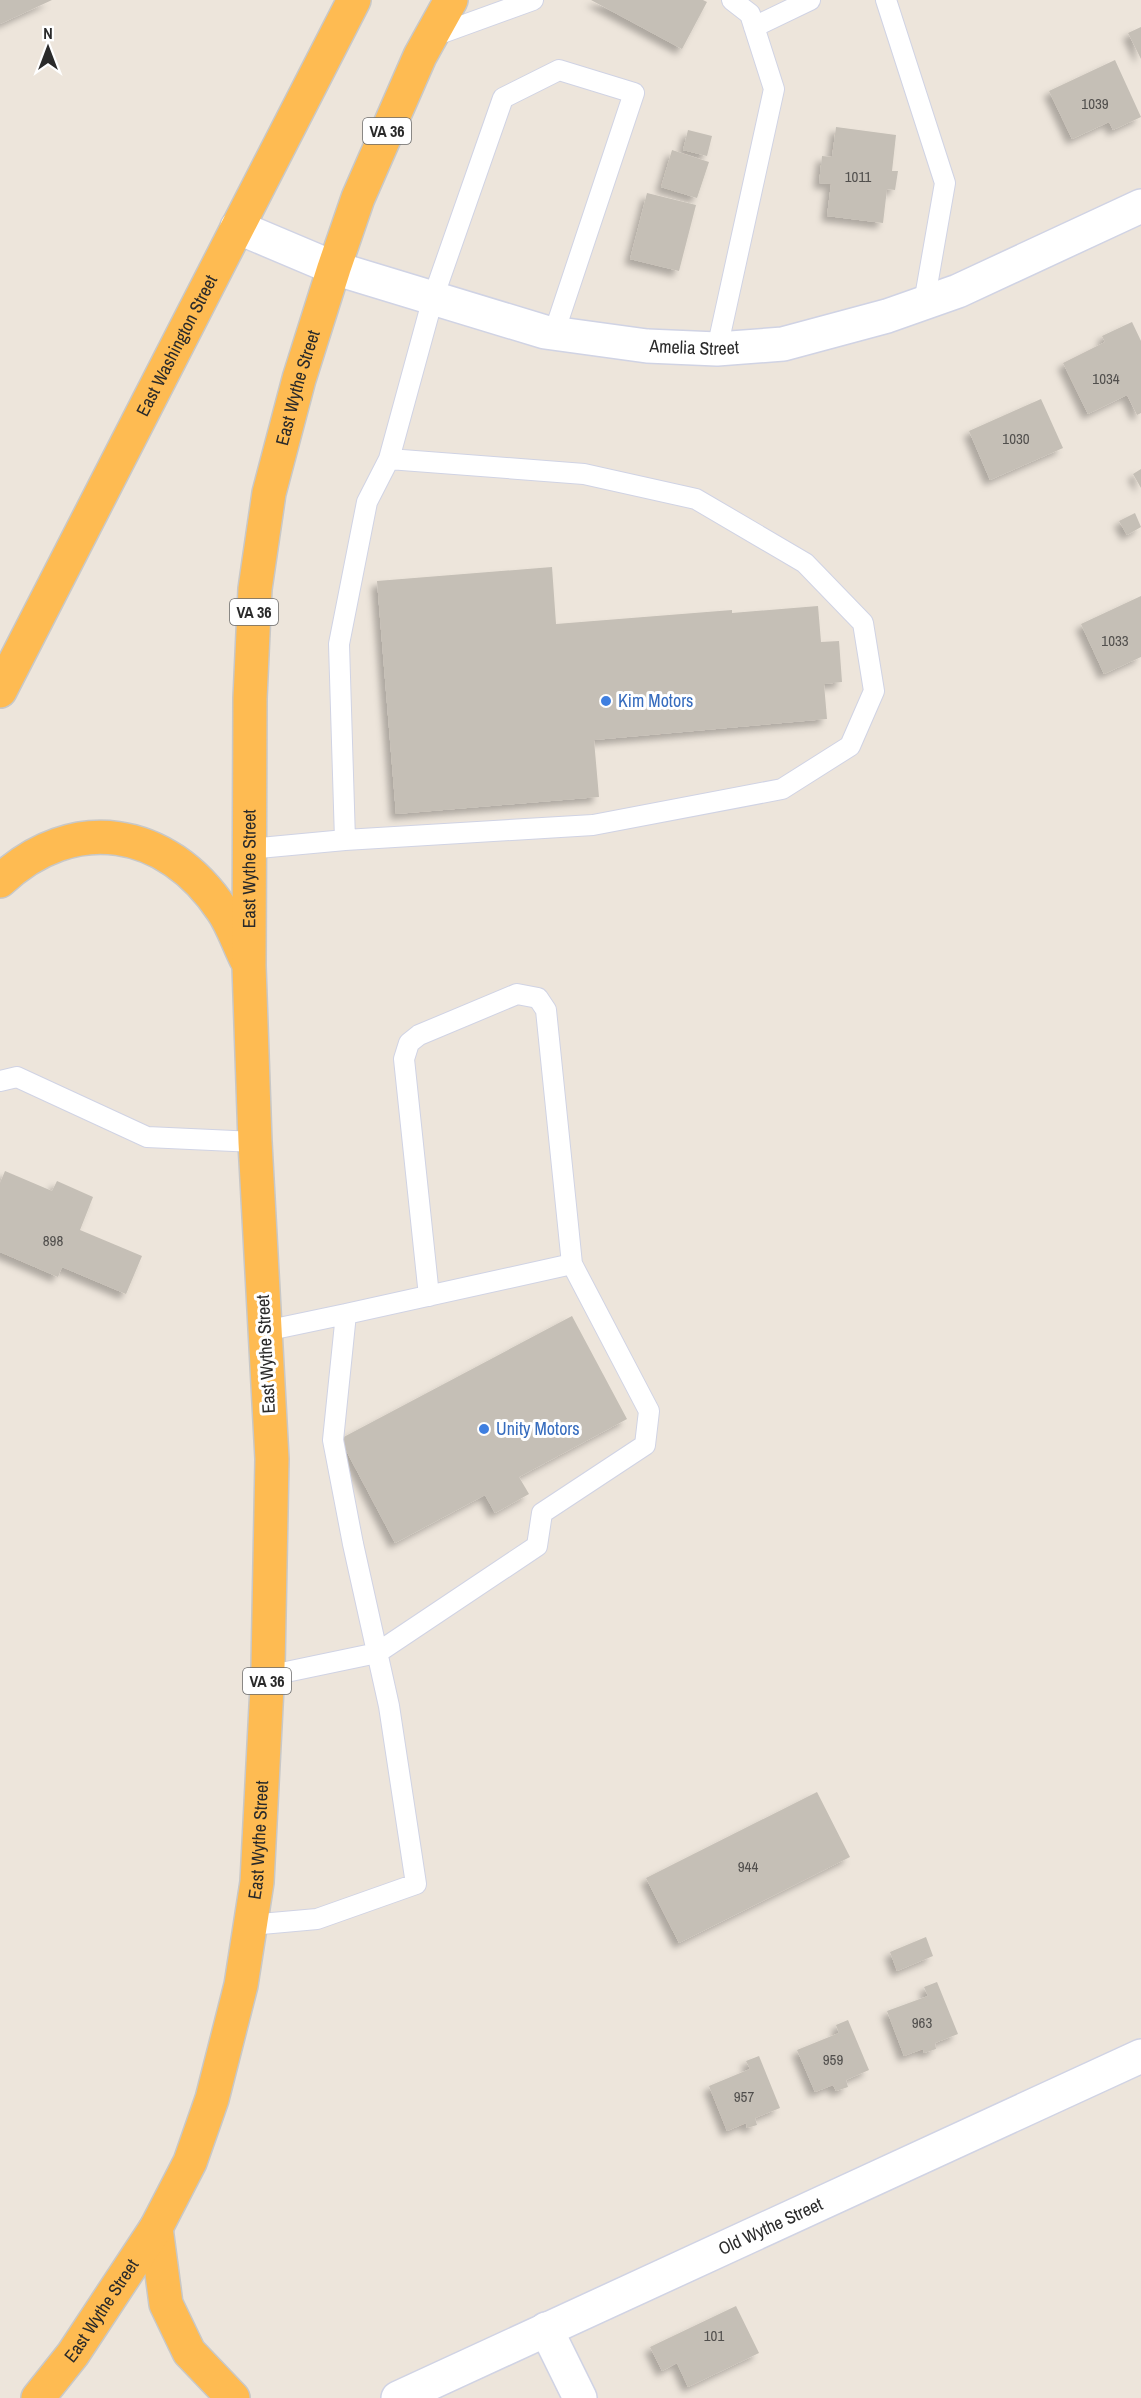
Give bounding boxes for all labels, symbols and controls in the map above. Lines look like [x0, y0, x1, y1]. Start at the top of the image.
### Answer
north arrow [18, 18, 78, 78]
text: N [43, 22, 53, 44]
house number: 1039 [1081, 93, 1109, 114]
road number: VA 36 [363, 118, 411, 144]
house number: 1011 [845, 166, 871, 187]
street label: East Washington Street [130, 271, 223, 420]
street label: East Wythe Street [269, 327, 326, 448]
street label: Amelia Street [648, 333, 740, 361]
house number: 1034 [1092, 368, 1120, 389]
house number: 1030 [1002, 428, 1030, 449]
road number: VA 36 [230, 599, 278, 625]
house number: 1033 [1101, 630, 1129, 651]
place label: Kim Motors [618, 688, 693, 713]
marker: Kim Motors [599, 694, 613, 708]
street label: East Wythe Street [236, 809, 262, 928]
house number: 898 [43, 1230, 63, 1251]
street label: East Wythe Street [250, 1294, 281, 1414]
place label: Unity Motors [496, 1416, 580, 1441]
marker: Unity Motors [477, 1422, 491, 1436]
road number: VA 36 [243, 1668, 291, 1694]
street label: East Wythe Street [241, 1780, 274, 1901]
house number: 944 [738, 1856, 758, 1877]
house number: 963 [912, 2012, 932, 2033]
house number: 959 [823, 2049, 843, 2070]
house number: 957 [734, 2086, 754, 2107]
street label: Old Wythe Street [714, 2191, 827, 2261]
street label: East Wythe Street [58, 2254, 144, 2368]
house number: 101 [704, 2325, 724, 2346]

